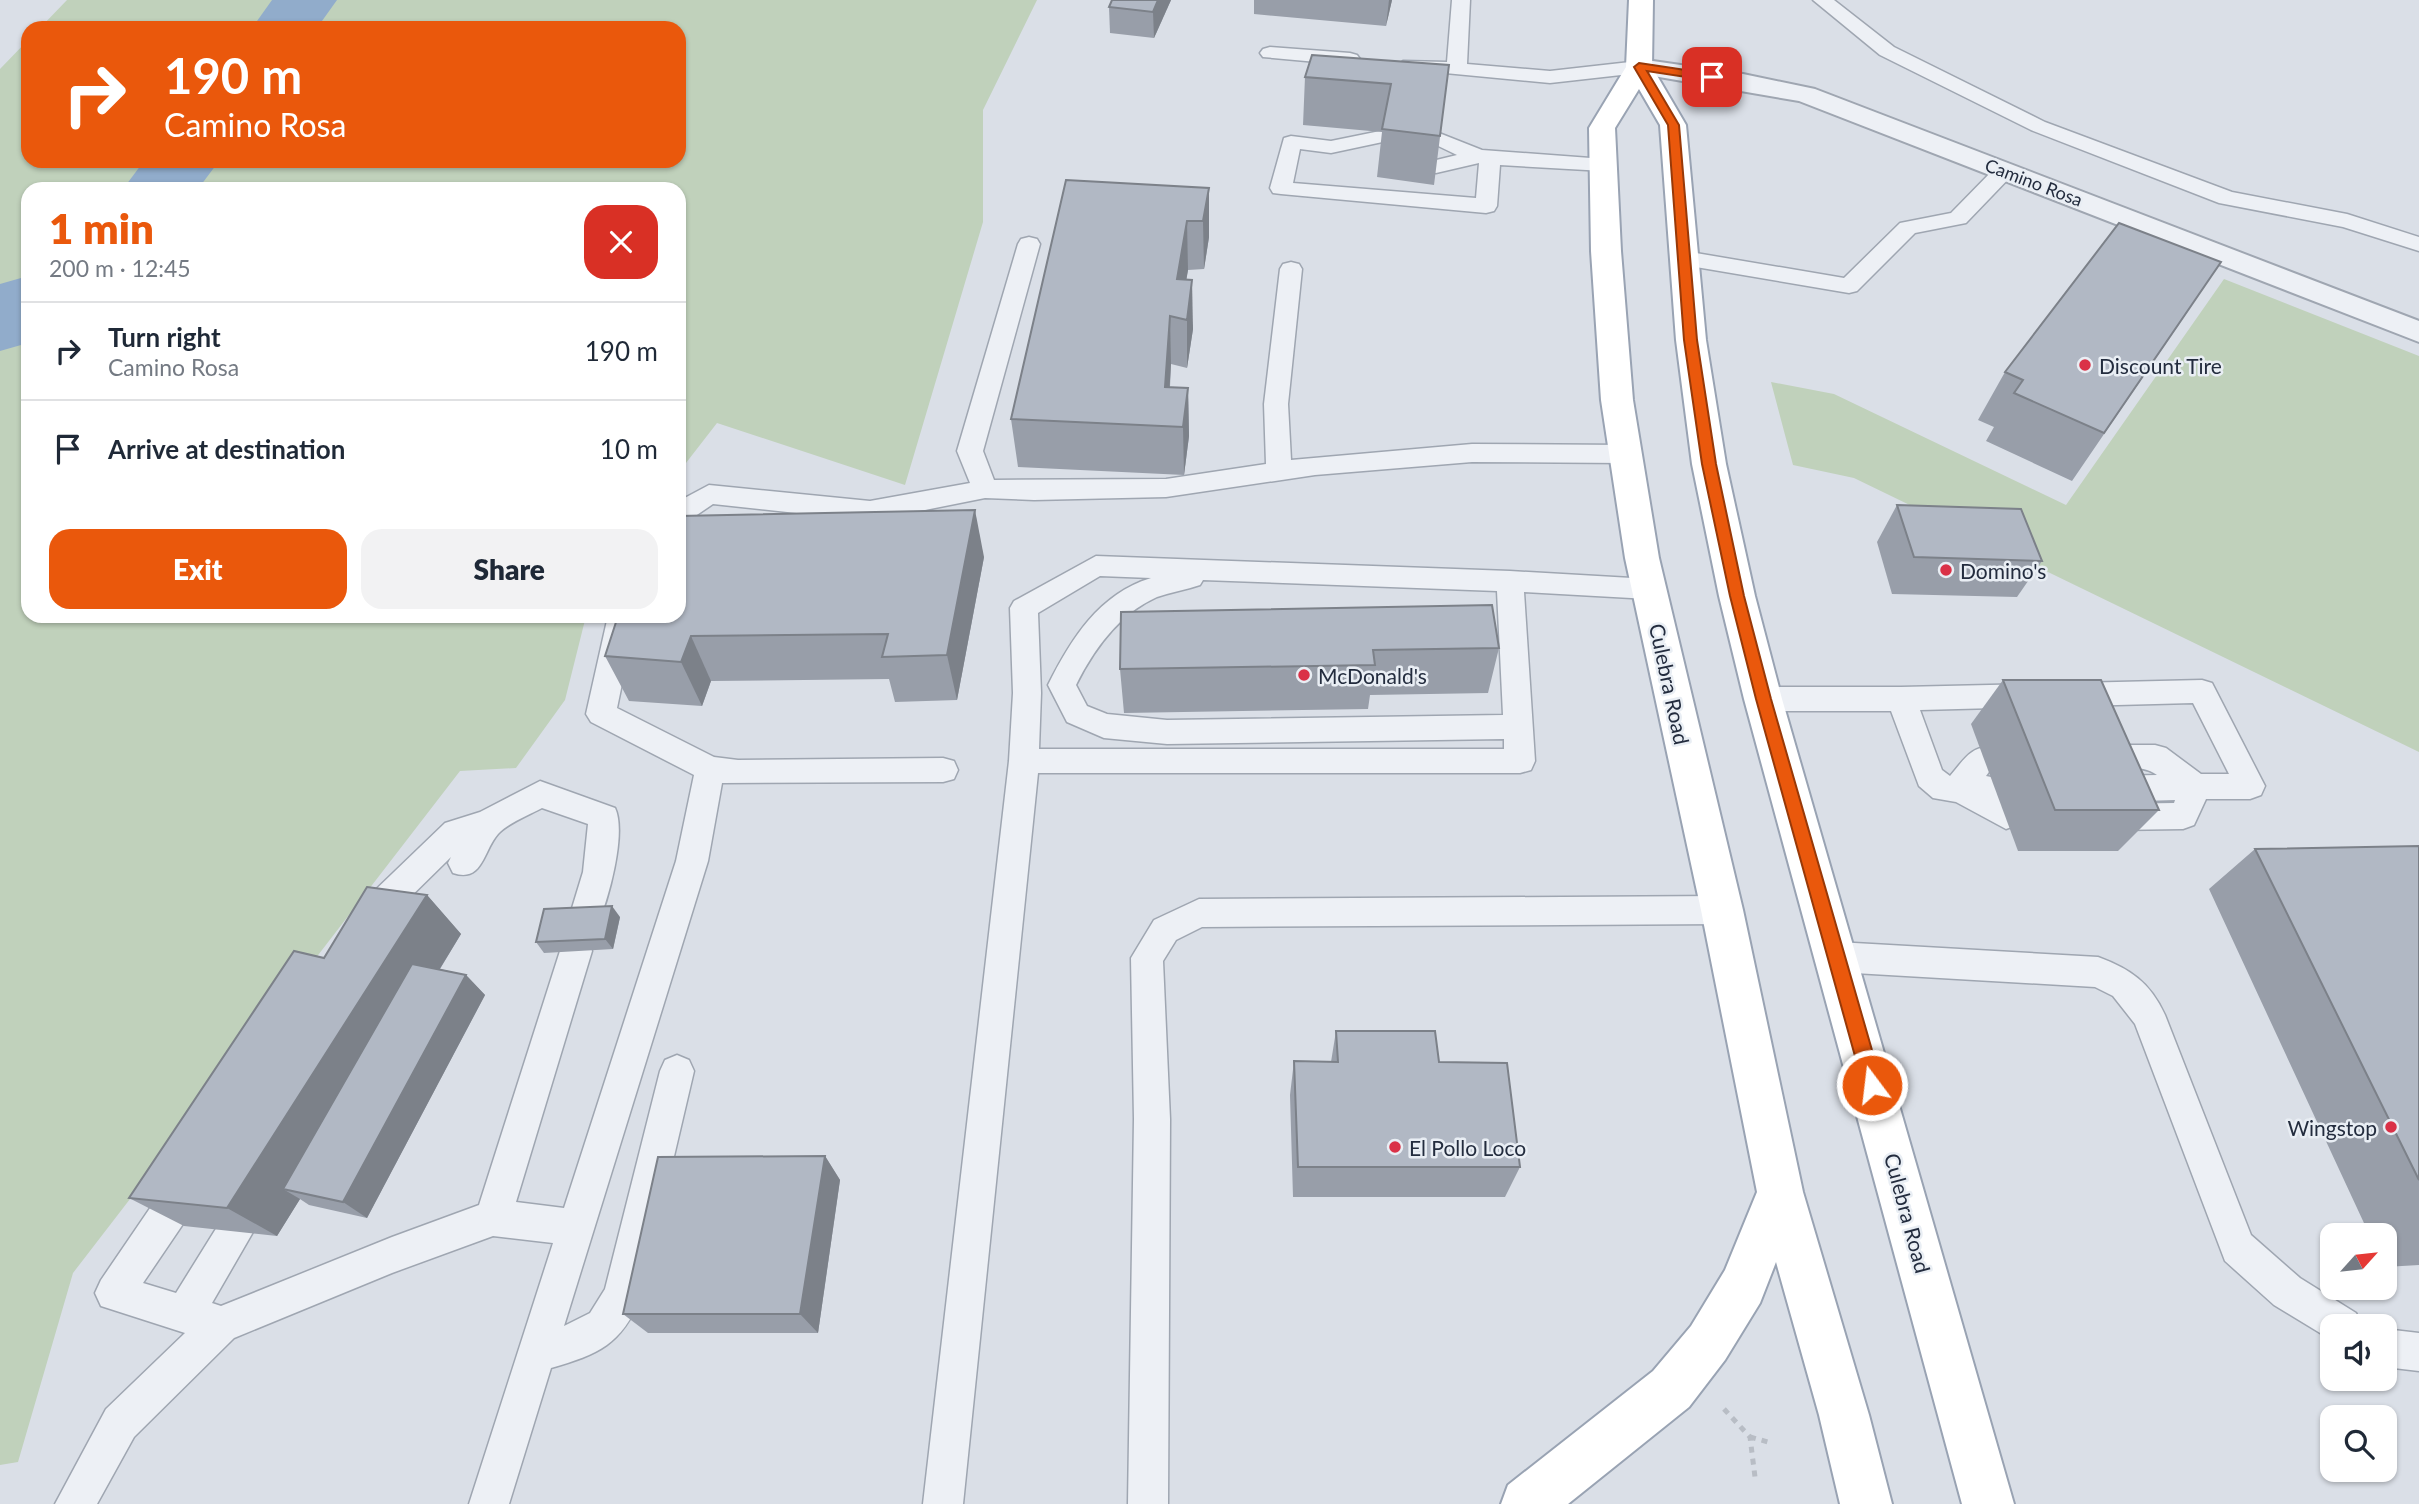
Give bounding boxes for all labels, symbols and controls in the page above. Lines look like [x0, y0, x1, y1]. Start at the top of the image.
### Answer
text: 190 m [164, 46, 302, 104]
pin [1682, 47, 1742, 107]
icon: right [49, 49, 140, 140]
icon: arrive [1693, 58, 1731, 96]
text: Camino Rosa [164, 105, 346, 144]
street label: Camino Rosa [1982, 153, 2086, 211]
text: 1 min [49, 203, 154, 253]
button: close [584, 205, 658, 279]
text: 200 m · 12:45 [49, 254, 191, 282]
text: Turn right [108, 321, 221, 353]
icon: right [49, 332, 87, 370]
text: 190 m [585, 335, 658, 367]
text: Camino Rosa [108, 353, 239, 381]
place label: Discount Tire [2099, 353, 2222, 378]
marker: Discount Tire [2077, 357, 2093, 373]
icon: arrive [49, 430, 87, 468]
text: Arrive at destination [108, 433, 345, 465]
text: 10 m [600, 433, 658, 465]
button: Exit [49, 529, 347, 609]
button: Share [361, 529, 658, 609]
place label: Domino's [1960, 558, 2046, 583]
marker: Domino's [1938, 562, 1954, 578]
street label: Culebra Road [1645, 621, 1695, 747]
place label: McDonald's [1318, 663, 1427, 688]
marker: McDonald's [1296, 667, 1312, 683]
position arrow [1835, 1048, 1909, 1122]
place label: Wingstop [2287, 1115, 2377, 1140]
marker: Wingstop [2383, 1119, 2399, 1135]
place label: El Pollo Loco [1409, 1135, 1526, 1160]
marker: El Pollo Loco [1387, 1139, 1403, 1155]
street label: Culebra Road [1880, 1150, 1936, 1276]
north arrow [2320, 1223, 2398, 1300]
map controls [2320, 1223, 2397, 1482]
button: sound [2320, 1314, 2397, 1391]
button: search [2320, 1405, 2397, 1482]

